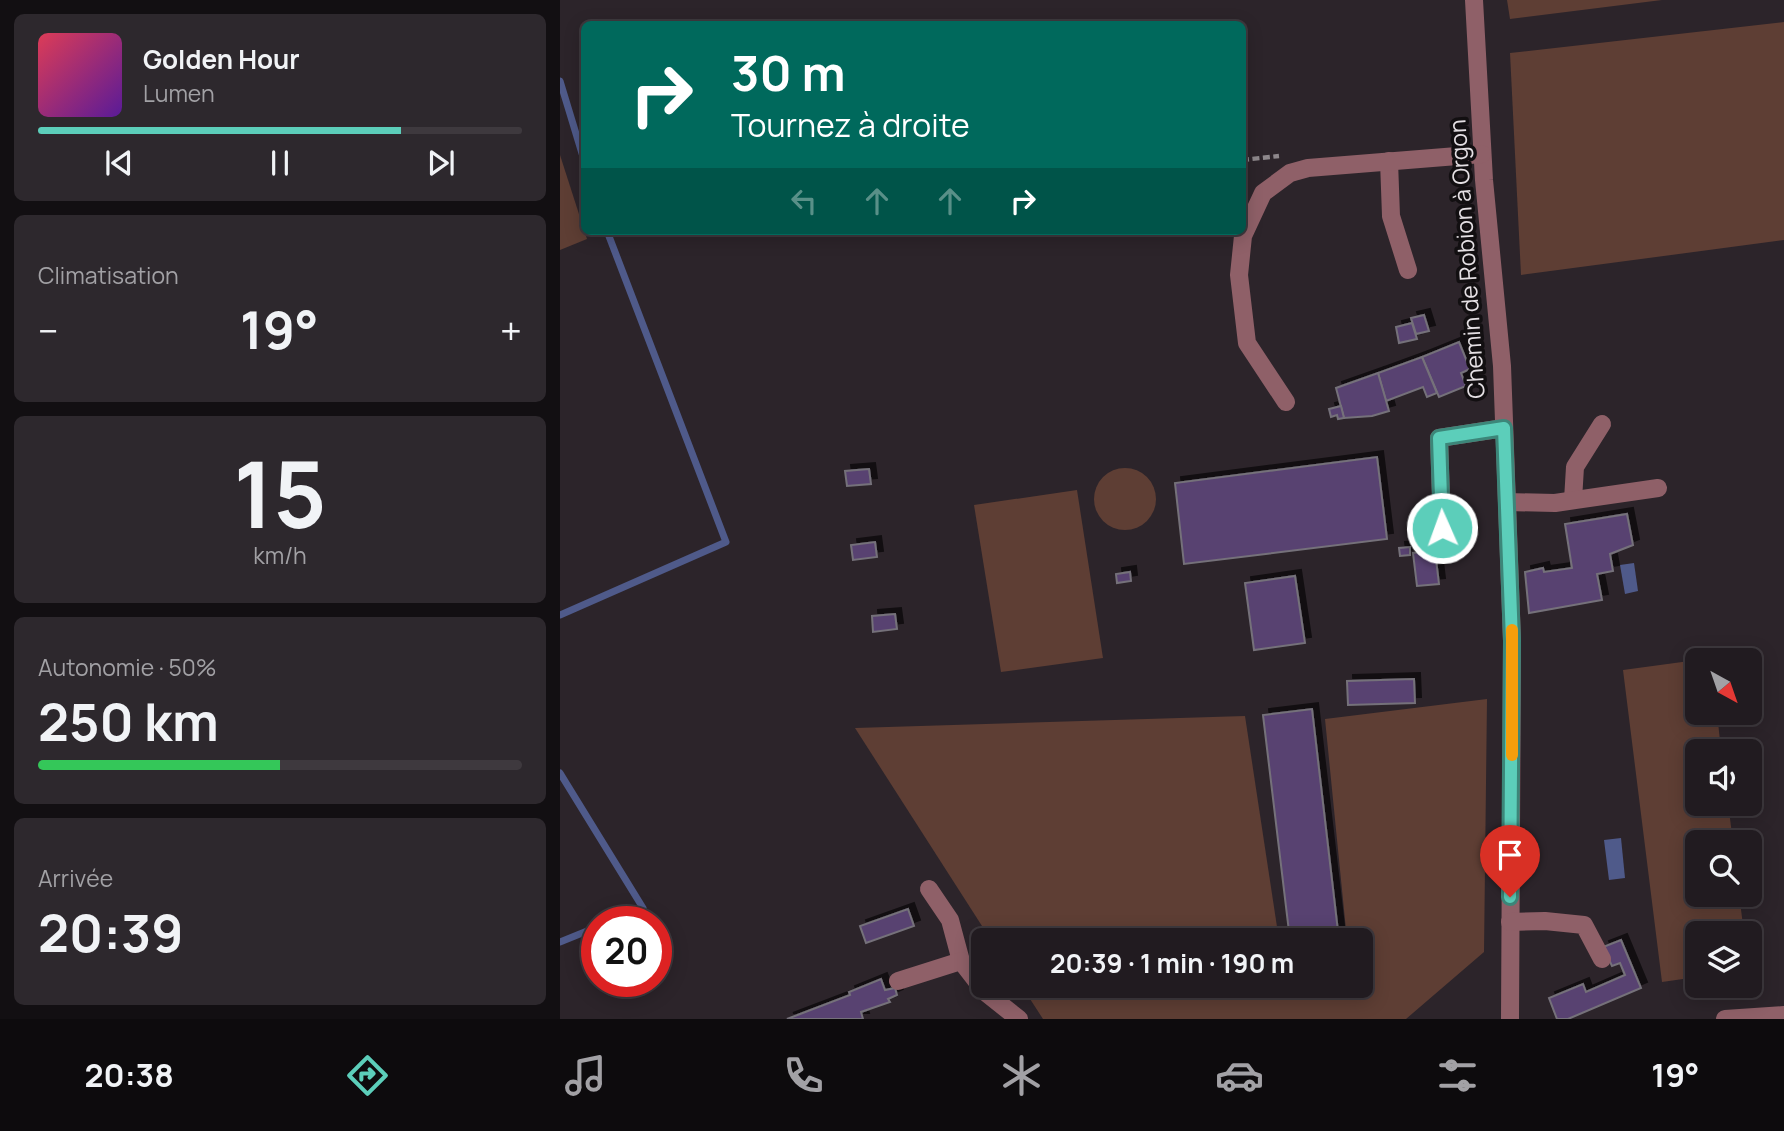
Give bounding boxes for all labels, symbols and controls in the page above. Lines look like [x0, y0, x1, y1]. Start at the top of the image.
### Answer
text: 30 m [731, 39, 846, 106]
text: Golden Hour [143, 41, 300, 77]
icon: right [616, 49, 707, 140]
text: Lumen [143, 77, 215, 109]
text: Tournez à droite [731, 103, 970, 147]
street label: Chemin de Robion à Orgon [1440, 118, 1492, 400]
icon: previous [100, 144, 138, 182]
icon: pause [261, 144, 299, 182]
icon: next [422, 144, 460, 182]
icon: left [785, 182, 823, 220]
icon: ahead [858, 182, 896, 220]
icon: ahead [931, 182, 969, 220]
icon: right [1004, 182, 1042, 220]
text: Climatisation [38, 259, 179, 291]
text: 19° [240, 294, 319, 365]
text: − [38, 304, 59, 356]
text: + [500, 304, 522, 356]
text: 15 [233, 431, 327, 555]
position arrow [1405, 491, 1479, 565]
text: km/h [253, 539, 307, 571]
north arrow [1685, 648, 1762, 724]
map controls [1685, 648, 1762, 998]
text: Autonomie · 50% [38, 651, 217, 683]
text: 250 km [38, 686, 219, 757]
button: sound [1685, 739, 1762, 816]
pin [1480, 825, 1540, 897]
button: search [1685, 830, 1762, 907]
icon: arrive [1491, 836, 1529, 874]
text: Arrivée [38, 862, 113, 894]
text: 20:39 [38, 897, 184, 968]
speed limit sign: 20 [581, 906, 672, 997]
button: layers [1685, 921, 1762, 998]
text: 20:39 · 1 min · 190 m [1050, 945, 1294, 981]
icon: directions [343, 1051, 392, 1100]
icon: music [561, 1051, 610, 1100]
icon: phone [779, 1051, 828, 1100]
icon: climate [997, 1051, 1046, 1100]
icon: car [1215, 1051, 1264, 1100]
icon: filters [1433, 1051, 1482, 1100]
text: 20:38 [85, 1053, 174, 1097]
text: 19° [1651, 1053, 1699, 1097]

